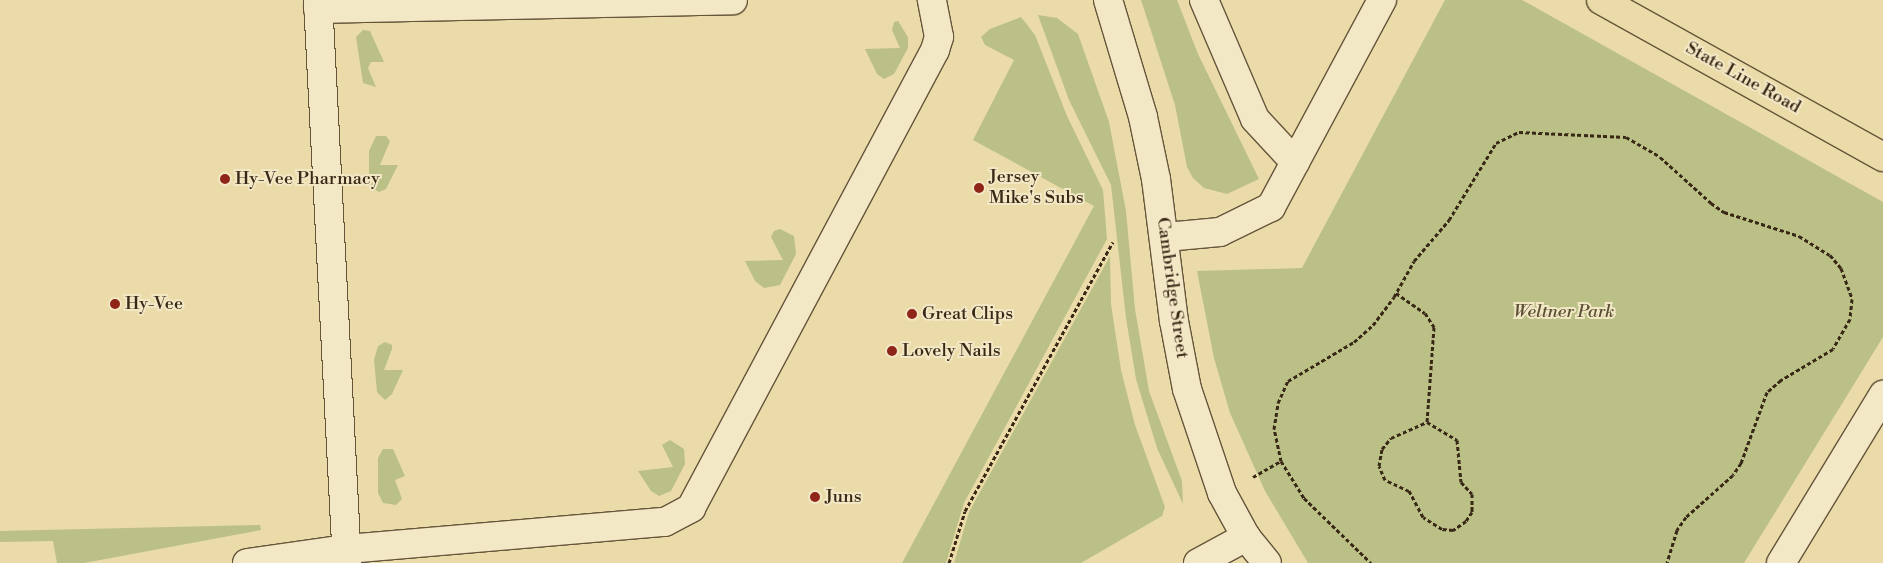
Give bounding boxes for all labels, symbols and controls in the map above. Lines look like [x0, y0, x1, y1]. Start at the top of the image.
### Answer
street label: State Line Road [1682, 37, 1804, 119]
place label: Jersey Mike's Subs [989, 167, 1084, 210]
place label: Hy-Vee Pharmacy [235, 168, 380, 190]
marker: Hy-Vee Pharmacy [219, 173, 231, 185]
marker: Jersey Mike's Subs [973, 182, 985, 194]
street label: Cambridge Street [1151, 216, 1193, 360]
place label: Hy-Vee [125, 293, 183, 315]
marker: Hy-Vee [109, 298, 121, 310]
park label: Weltner Park [1514, 301, 1614, 323]
place label: Great Clips [922, 303, 1013, 325]
marker: Great Clips [906, 308, 918, 320]
place label: Lovely Nails [902, 340, 1001, 362]
marker: Lovely Nails [886, 345, 898, 357]
place label: Juns [825, 486, 862, 508]
marker: Juns [809, 491, 821, 503]

